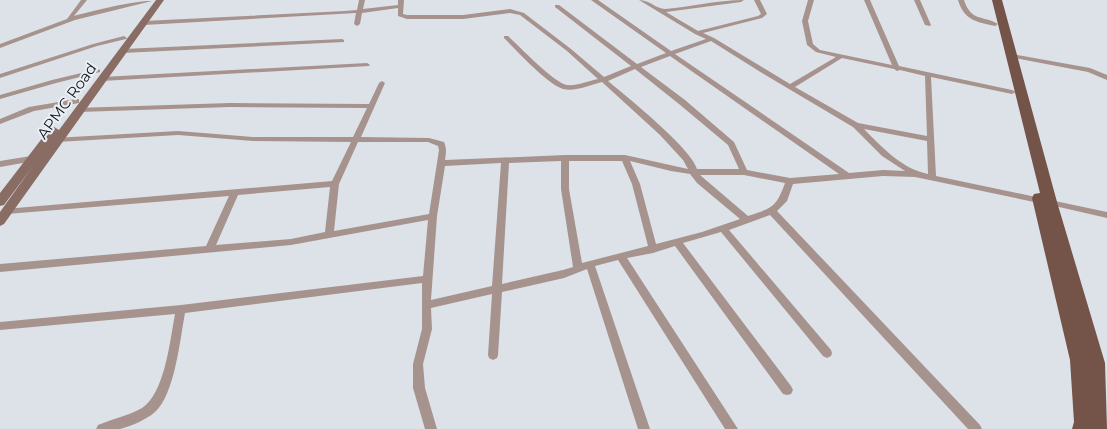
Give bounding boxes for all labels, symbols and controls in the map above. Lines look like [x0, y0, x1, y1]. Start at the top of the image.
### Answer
street label: APMC Road [33, 59, 101, 142]

